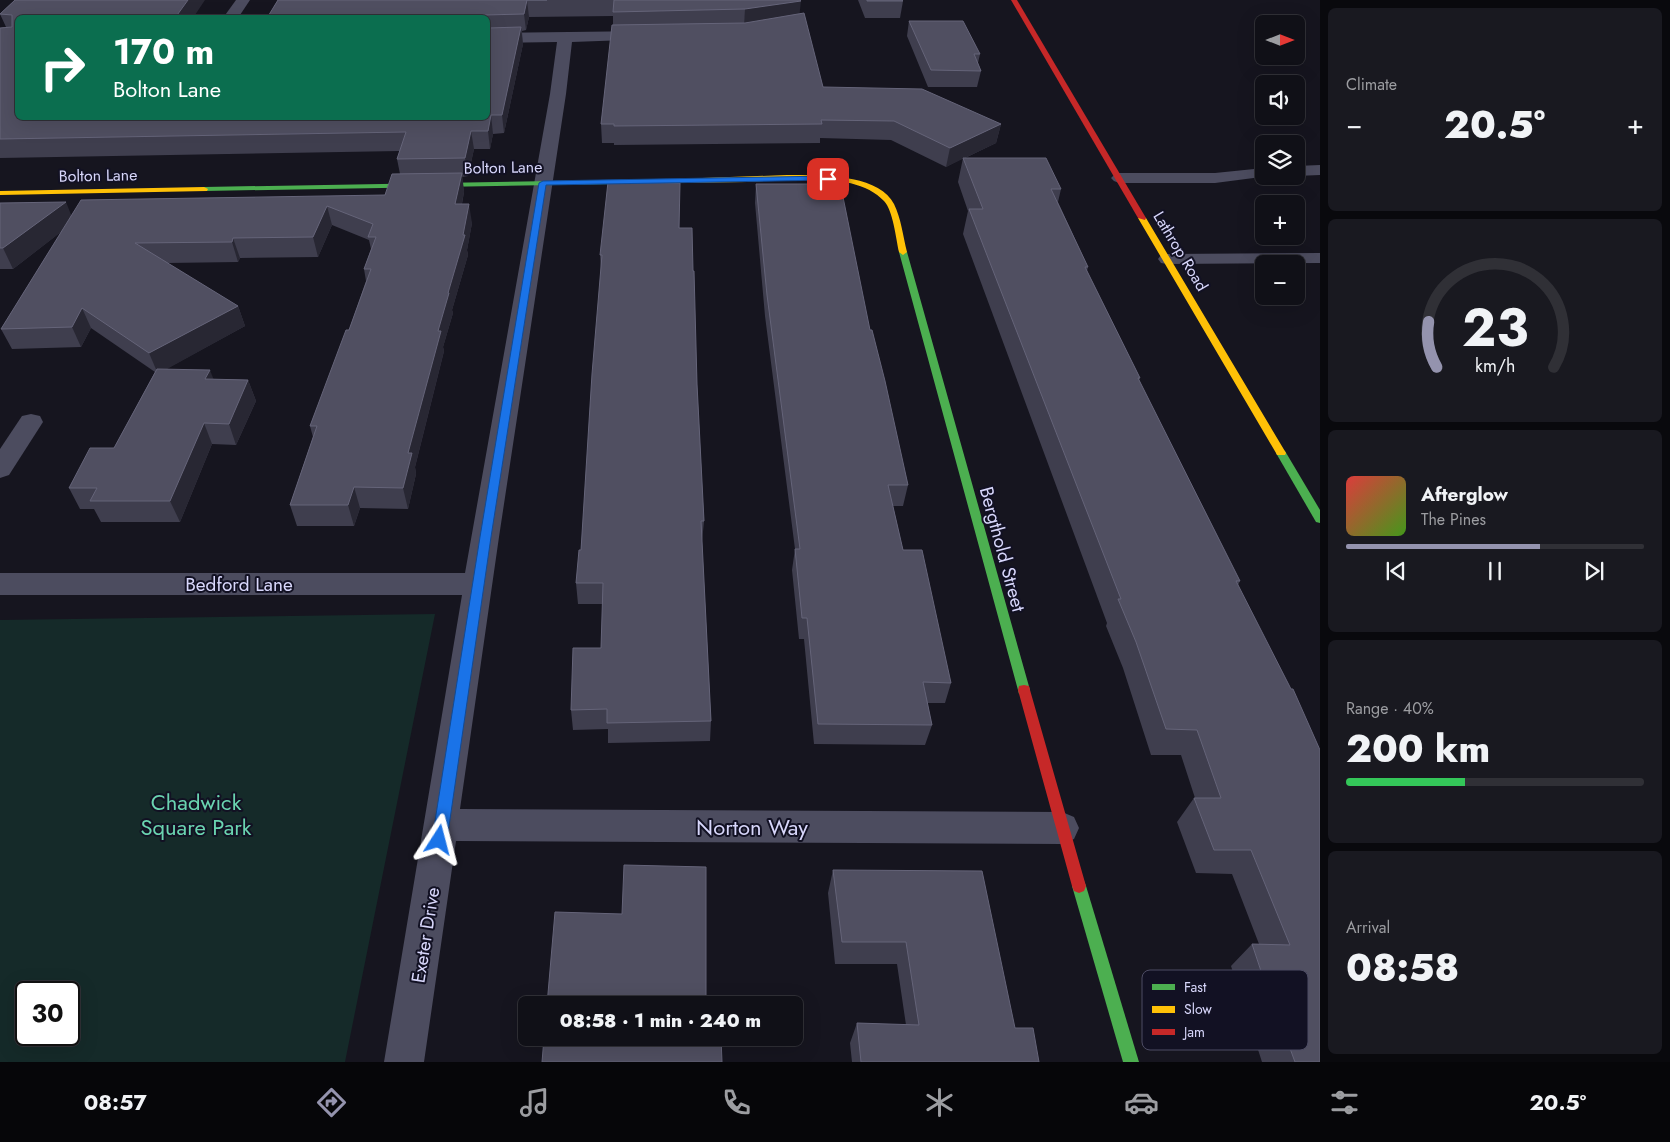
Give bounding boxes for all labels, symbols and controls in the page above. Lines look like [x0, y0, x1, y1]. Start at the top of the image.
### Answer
north arrow [1255, 15, 1305, 65]
map controls [1255, 15, 1305, 305]
text: 170 m [113, 27, 214, 77]
icon: right [30, 35, 95, 100]
text: Bolton Lane [113, 73, 221, 105]
text: Climate [1346, 73, 1397, 96]
button: sound [1255, 75, 1305, 125]
text: 20.5° [1444, 97, 1545, 152]
text: − [1346, 104, 1363, 145]
text: + [1627, 104, 1644, 145]
button: layers [1255, 135, 1305, 185]
street label: Bolton Lane [463, 155, 543, 180]
pin [807, 158, 849, 200]
street label: Bolton Lane [58, 163, 138, 188]
icon: arrive [814, 165, 842, 193]
button: + [1255, 195, 1305, 245]
street label: Lathrop Road [1148, 207, 1213, 296]
button: − [1255, 255, 1305, 305]
text: 23 [1462, 290, 1528, 366]
text: km/h [1475, 353, 1515, 379]
text: Afterglow [1421, 481, 1508, 508]
street label: Bergthold Street [973, 484, 1032, 615]
text: The Pines [1421, 508, 1486, 531]
icon: previous [1382, 557, 1410, 585]
icon: pause [1481, 557, 1509, 585]
icon: next [1580, 557, 1608, 585]
street label: Bedford Lane [185, 571, 293, 598]
text: Range · 40% [1346, 697, 1434, 720]
text: 200 km [1346, 721, 1490, 776]
park label: Chadwick Square Park [140, 786, 252, 843]
street label: Norton Way [696, 811, 808, 843]
position arrow [412, 813, 464, 865]
street label: Exeter Drive [405, 885, 446, 985]
text: Arrival [1346, 916, 1390, 939]
text: 08:58 [1346, 940, 1459, 995]
legend [1142, 970, 1308, 1050]
text: Fast [1184, 977, 1207, 997]
speed limit sign: 30 [15, 981, 80, 1046]
text: Slow [1184, 999, 1212, 1019]
text: 08:58 · 1 min · 240 m [560, 1007, 761, 1034]
text: Jam [1182, 1022, 1205, 1042]
icon: directions [314, 1085, 349, 1120]
icon: music [517, 1085, 552, 1120]
icon: phone [719, 1085, 754, 1120]
icon: climate [922, 1085, 957, 1120]
icon: car [1124, 1085, 1159, 1120]
icon: filters [1327, 1085, 1362, 1120]
text: 08:57 [84, 1086, 147, 1118]
text: 20.5° [1529, 1086, 1586, 1118]

